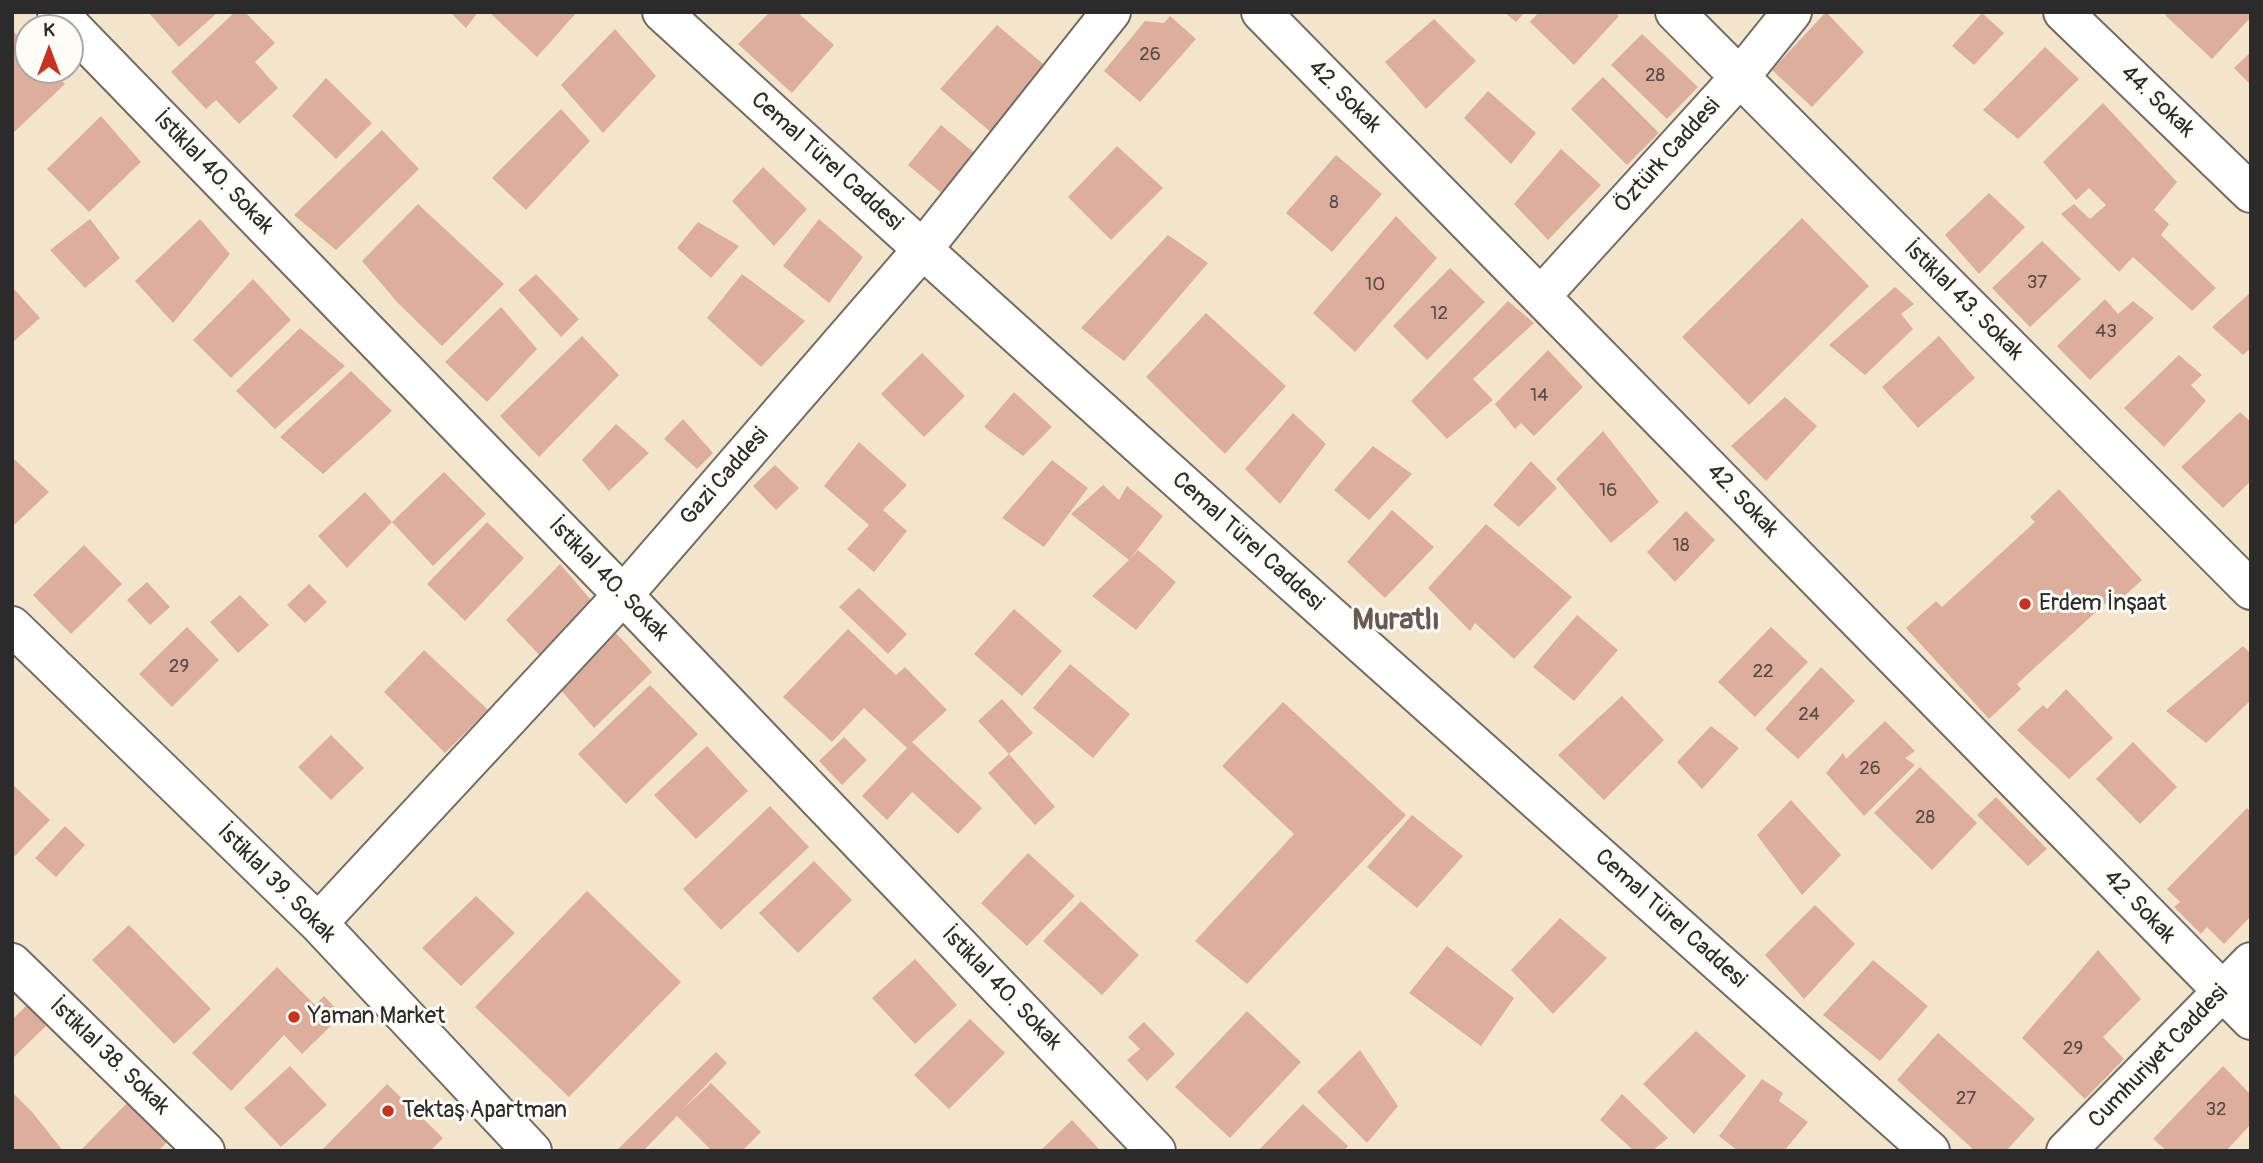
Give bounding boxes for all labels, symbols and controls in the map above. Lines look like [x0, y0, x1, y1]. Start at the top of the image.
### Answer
north arrow [14, 14, 84, 84]
text: K [43, 18, 55, 42]
house number: 26 [1139, 44, 1161, 66]
street label: 42. Sokak [1302, 55, 1386, 139]
street label: 44. Sokak [2114, 60, 2200, 144]
house number: 28 [1645, 65, 1665, 87]
street label: Cemal Türel Caddesi [744, 87, 908, 237]
street label: Öztürk Caddesi [1609, 93, 1727, 219]
street label: İstiklal 40. Sokak [147, 105, 279, 241]
house number: 8 [1329, 192, 1339, 214]
street label: İstiklal 43. Sokak [1897, 235, 2029, 367]
house number: 37 [2027, 272, 2047, 294]
house number: 10 [1365, 274, 1385, 296]
house number: 12 [1430, 303, 1448, 325]
house number: 43 [2095, 321, 2117, 343]
house number: 14 [1530, 385, 1548, 407]
street label: Gazi Caddesi [675, 423, 775, 531]
street label: 42. Sokak [1700, 458, 1784, 544]
street label: Cemal Türel Caddesi [1165, 467, 1329, 617]
house number: 16 [1599, 480, 1617, 502]
street label: İstiklal 40. Sokak [542, 512, 674, 648]
house number: 18 [1672, 535, 1690, 557]
place label: Erdem İnşaat [2039, 590, 2166, 618]
marker: Erdem İnşaat [2017, 596, 2033, 612]
district label: Muratlı [1352, 603, 1440, 639]
house number: 29 [169, 656, 189, 678]
house number: 22 [1752, 661, 1774, 683]
house number: 24 [1798, 704, 1820, 726]
house number: 26 [1859, 758, 1881, 780]
house number: 28 [1915, 807, 1935, 829]
street label: İstiklal 39. Sokak [211, 819, 341, 949]
street label: Cemal Türel Caddesi [1588, 844, 1752, 994]
street label: 42. Sokak [2097, 864, 2181, 950]
street label: İstiklal 40. Sokak [935, 921, 1067, 1057]
street label: Cumhuriyet Caddesi [2084, 980, 2234, 1134]
street label: İstiklal 38. Sokak [43, 993, 175, 1121]
place label: Yaman Market [308, 1003, 445, 1031]
marker: Yaman Market [286, 1009, 302, 1025]
house number: 29 [2063, 1038, 2083, 1060]
house number: 27 [1956, 1088, 1976, 1110]
place label: Tektaş Apartman [402, 1097, 567, 1125]
house number: 32 [2205, 1099, 2227, 1121]
marker: Tektaş Apartman [380, 1103, 396, 1119]

